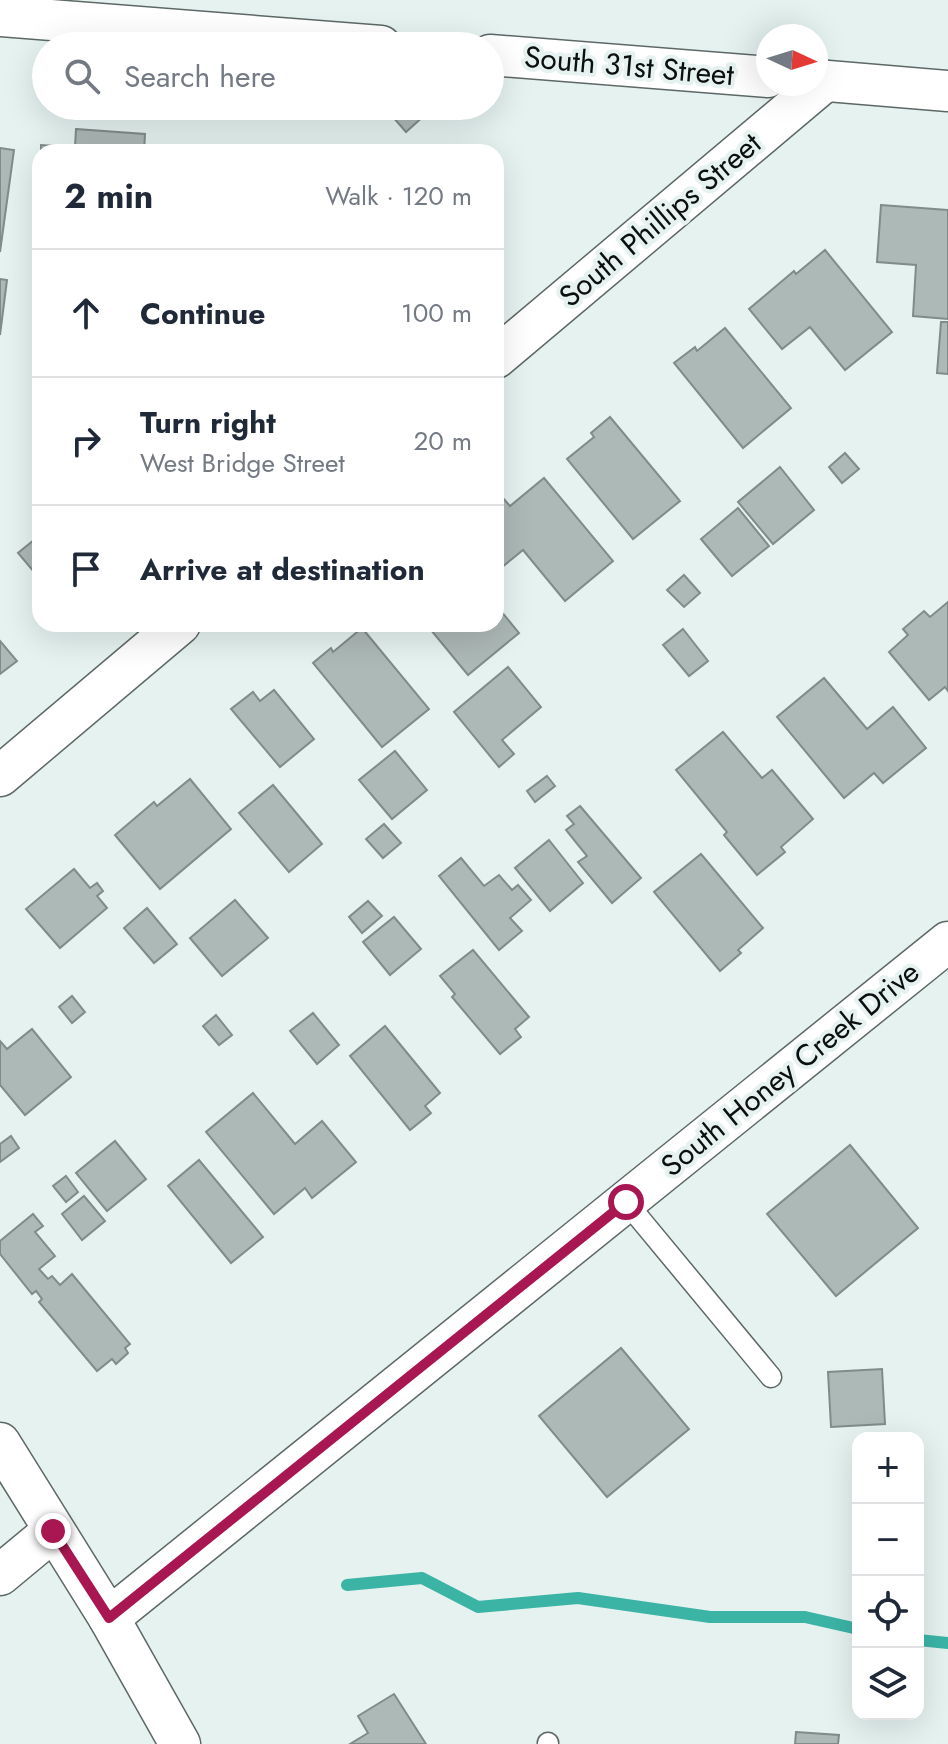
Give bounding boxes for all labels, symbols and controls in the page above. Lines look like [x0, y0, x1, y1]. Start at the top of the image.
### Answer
north arrow [756, 24, 828, 96]
search box [32, 32, 504, 120]
street label: South 31st Street [522, 35, 736, 96]
icon: search [60, 54, 104, 98]
text: Search here [124, 55, 276, 98]
street label: South Phillips Street [549, 122, 771, 317]
text: 2 min [64, 172, 153, 221]
text: Walk · 120 m [325, 177, 472, 215]
icon: ahead [64, 291, 108, 335]
text: Continue [140, 292, 266, 335]
text: 100 m [401, 294, 472, 332]
text: Turn right [140, 401, 276, 444]
icon: right [64, 419, 108, 463]
text: 20 m [414, 422, 472, 460]
text: West Bridge Street [140, 444, 345, 482]
icon: arrive [64, 547, 108, 591]
text: Arrive at destination [140, 548, 425, 591]
street label: South Honey Creek Drive [651, 951, 928, 1186]
route start [608, 1184, 644, 1220]
map controls [852, 1432, 924, 1720]
button: + [852, 1432, 924, 1504]
button: − [852, 1504, 924, 1576]
route end [35, 1513, 71, 1549]
button: locate [852, 1576, 924, 1648]
button: layers [852, 1648, 924, 1720]

